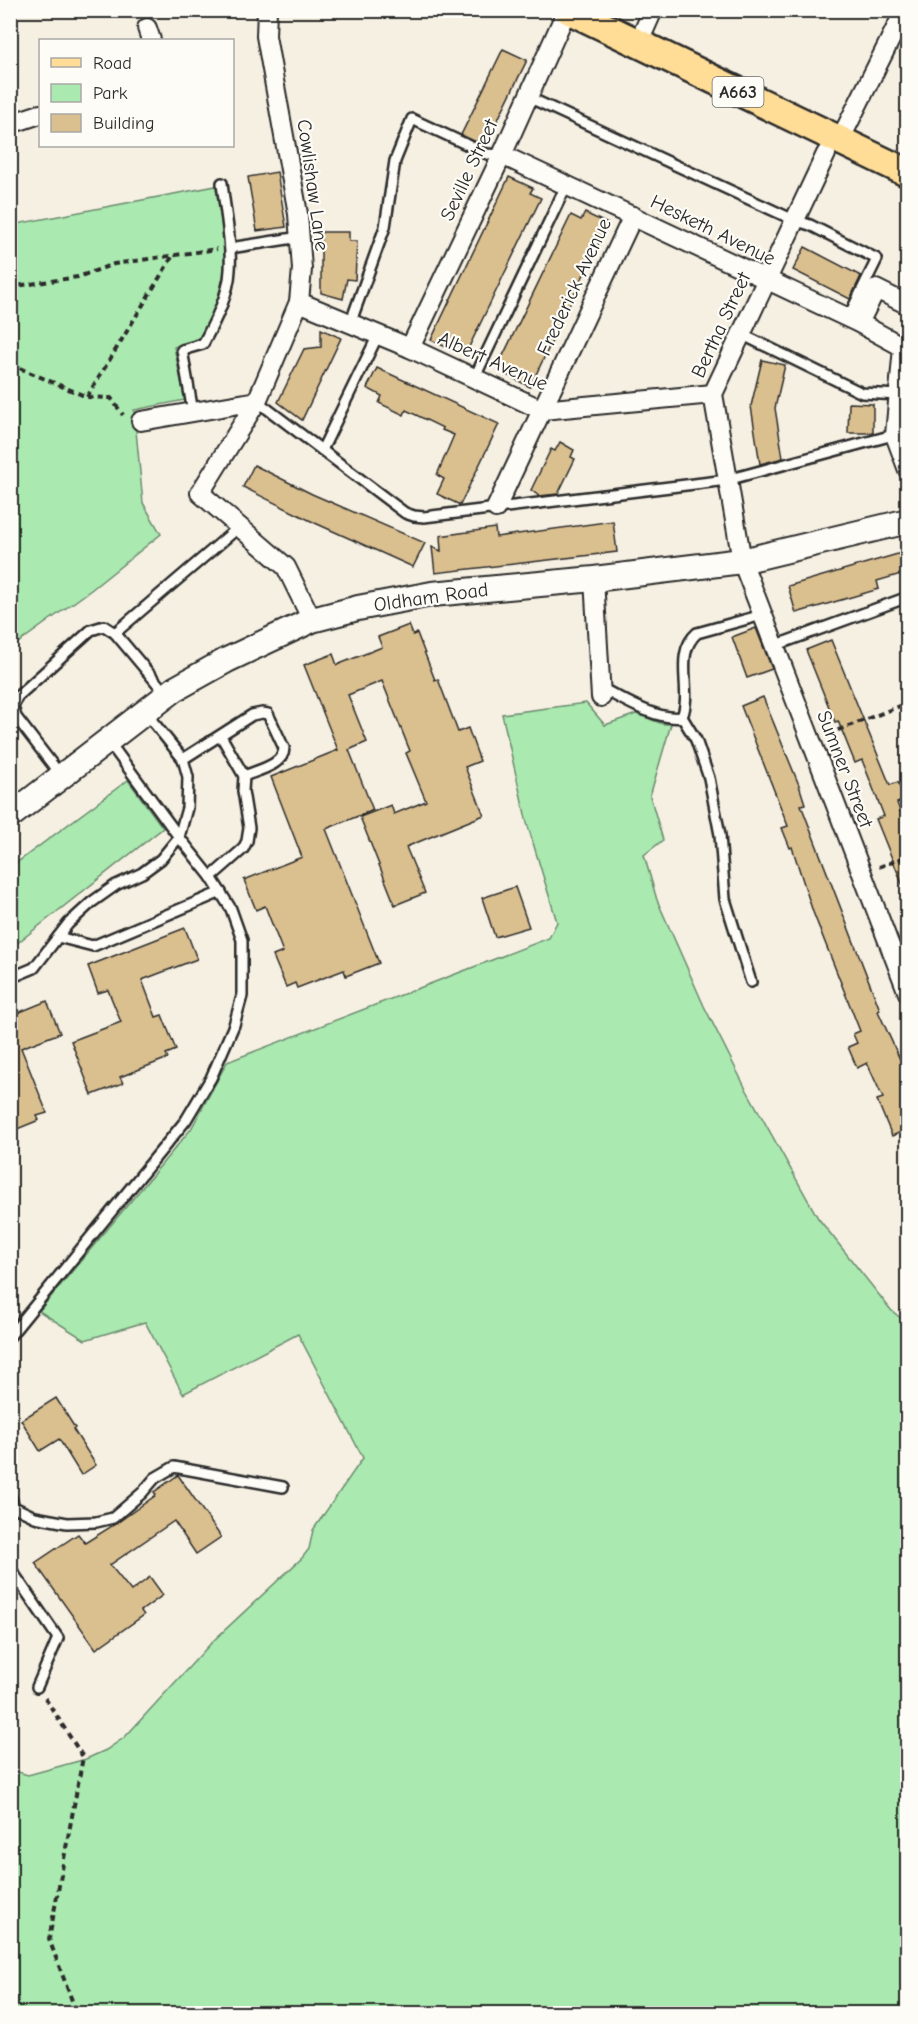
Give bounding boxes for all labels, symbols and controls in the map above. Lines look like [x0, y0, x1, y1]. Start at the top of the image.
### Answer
legend [39, 39, 234, 147]
text: Road [93, 53, 132, 74]
road number: A663 [712, 77, 764, 107]
text: Park [93, 83, 128, 104]
text: Building [93, 113, 155, 134]
street label: Seville Street [435, 114, 503, 224]
street label: Cowlishaw Lane [292, 118, 334, 252]
street label: Hesketh Avenue [647, 190, 779, 270]
street label: Frederick Avenue [532, 215, 616, 359]
street label: Bertha Street [687, 267, 756, 381]
street label: Albert Avenue [434, 327, 552, 395]
street label: Oldham Road [372, 578, 490, 616]
street label: Sumner Street [812, 707, 878, 832]

